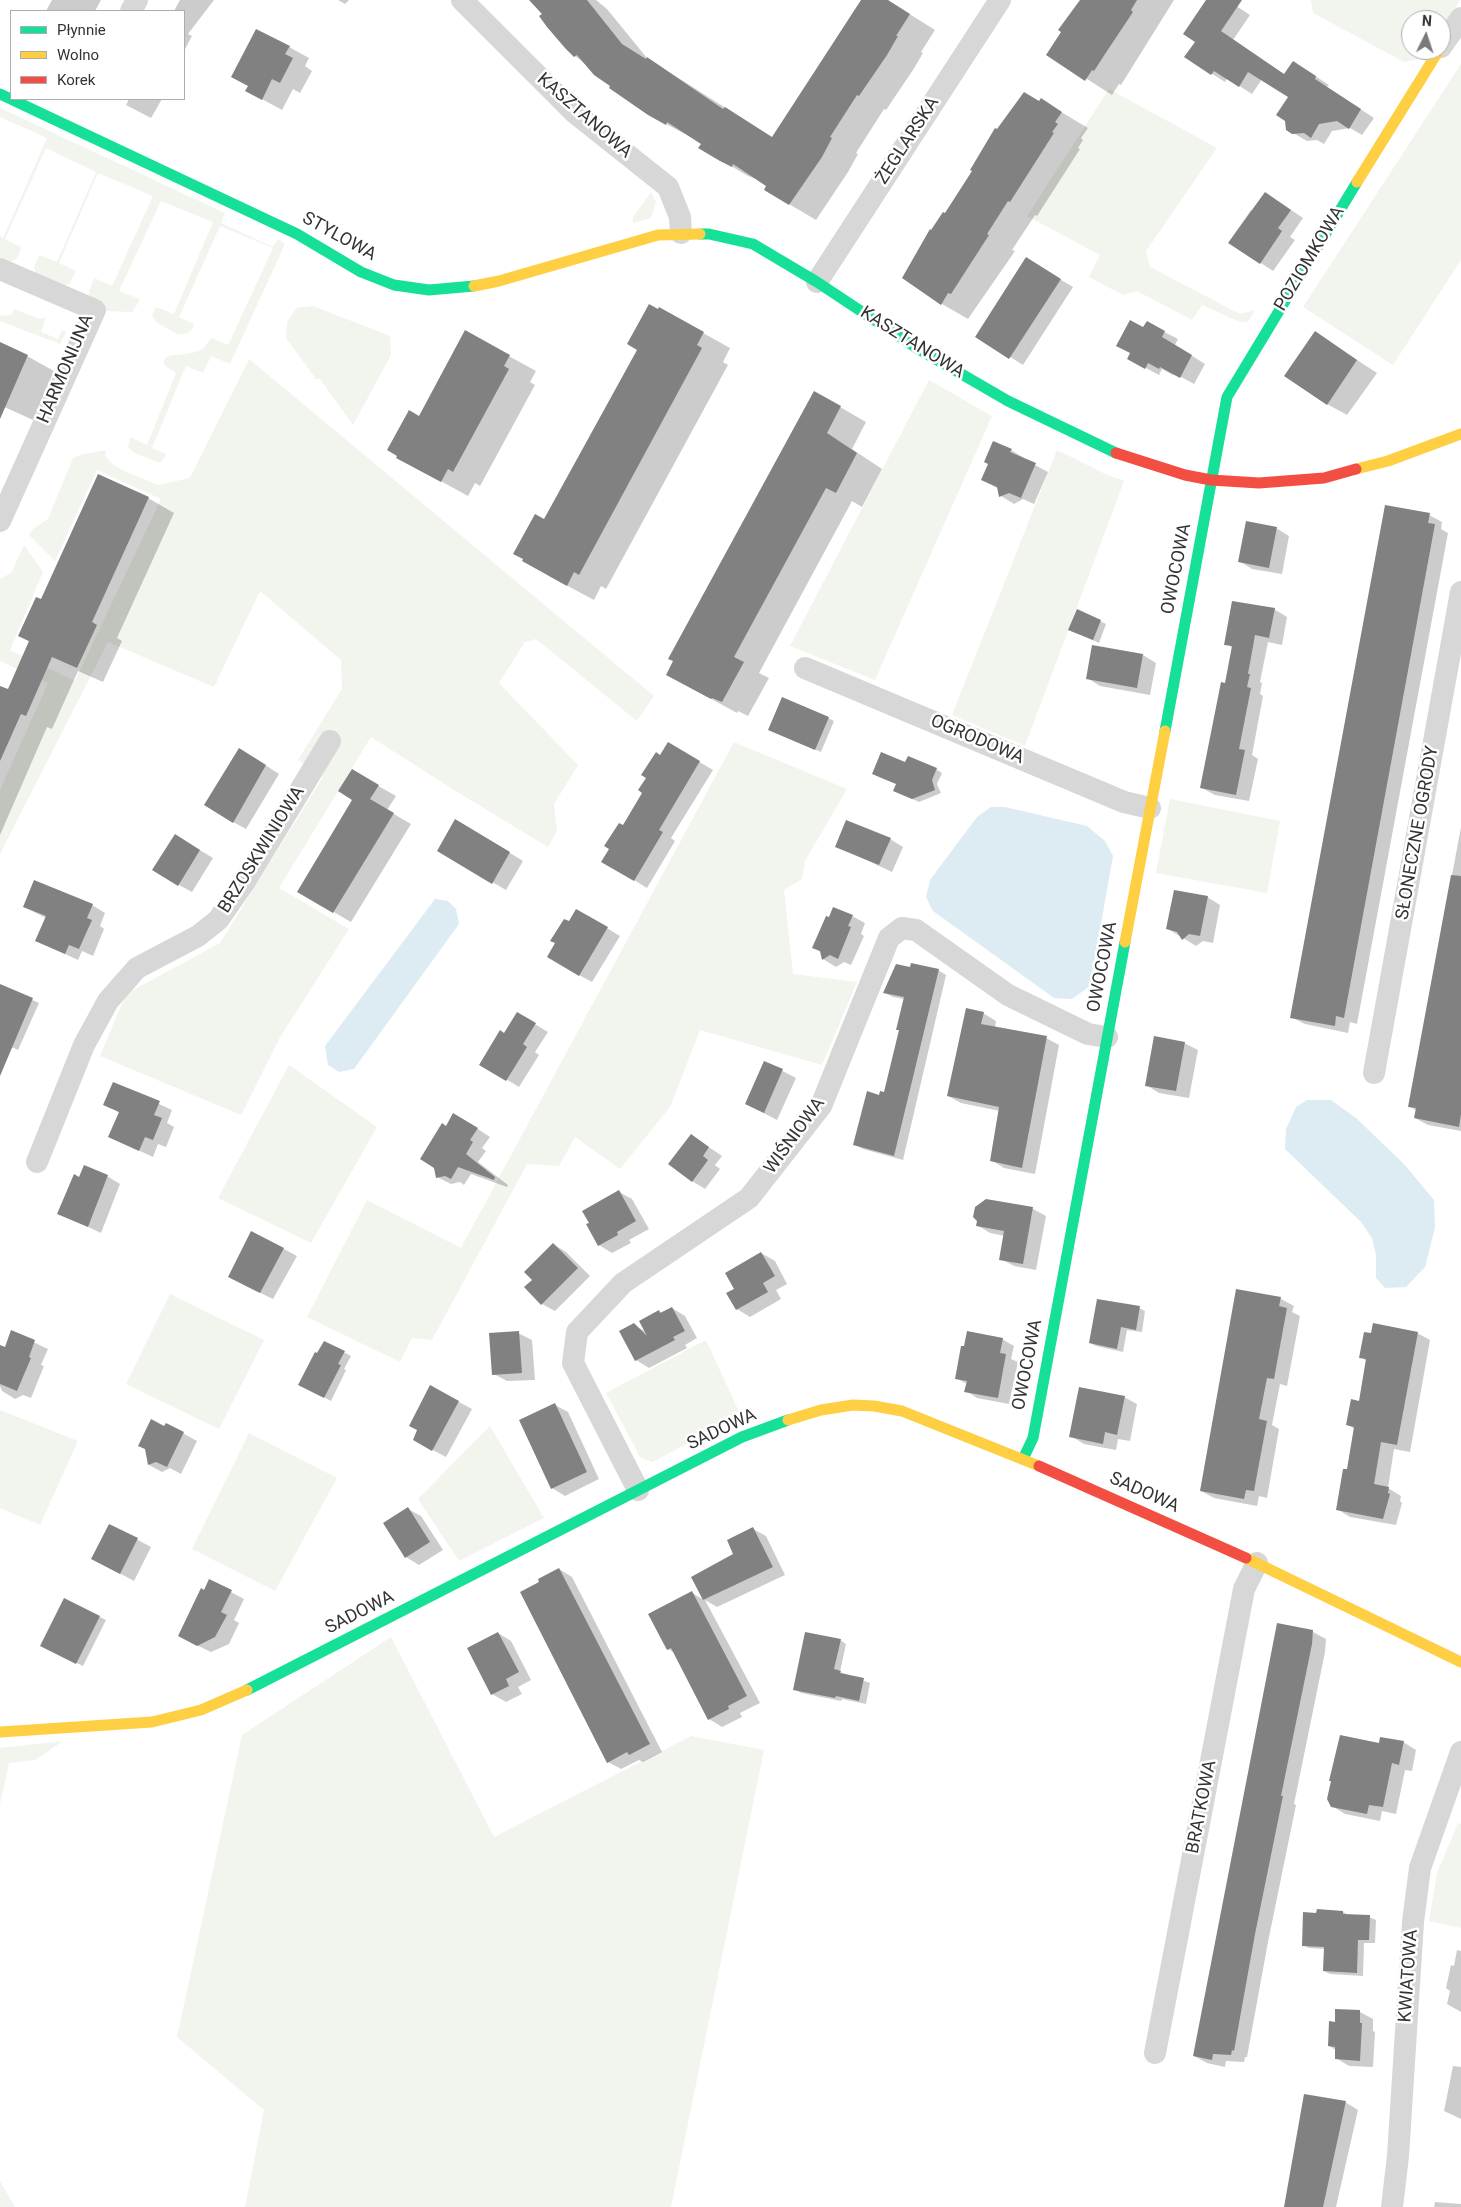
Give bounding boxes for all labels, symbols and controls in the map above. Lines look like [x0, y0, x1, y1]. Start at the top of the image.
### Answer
legend [10, 10, 185, 100]
north arrow [1401, 10, 1451, 60]
text: N [1421, 13, 1432, 29]
text: Płynnie [57, 21, 106, 39]
text: Wolno [57, 46, 99, 64]
street label: KASZTANOWA [532, 69, 636, 163]
text: Korek [57, 71, 95, 89]
street label: ŻEGLARSKA [872, 93, 944, 189]
street label: POZIOMKOWA [1270, 203, 1350, 315]
street label: STYLOWA [298, 208, 380, 266]
street label: KASZTANOWA [856, 302, 968, 384]
street label: HARMONIJNA [33, 311, 99, 427]
street label: OWOCOWA [1158, 522, 1196, 616]
street label: OGRODOWA [927, 711, 1027, 769]
street label: SŁONECZNE OGRODY [1392, 744, 1444, 922]
street label: BRZOSKWINIOWA [214, 783, 310, 917]
street label: OWOCOWA [1084, 920, 1122, 1014]
street label: WIŚNIOWA [760, 1094, 830, 1178]
street label: OWOCOWA [1009, 1318, 1047, 1412]
street label: SADOWA [684, 1405, 760, 1455]
street label: SADOWA [1106, 1468, 1182, 1518]
street label: SADOWA [322, 1587, 398, 1639]
street label: BRATKOWA [1182, 1759, 1222, 1855]
street label: KWIATOWA [1395, 1929, 1423, 2023]

